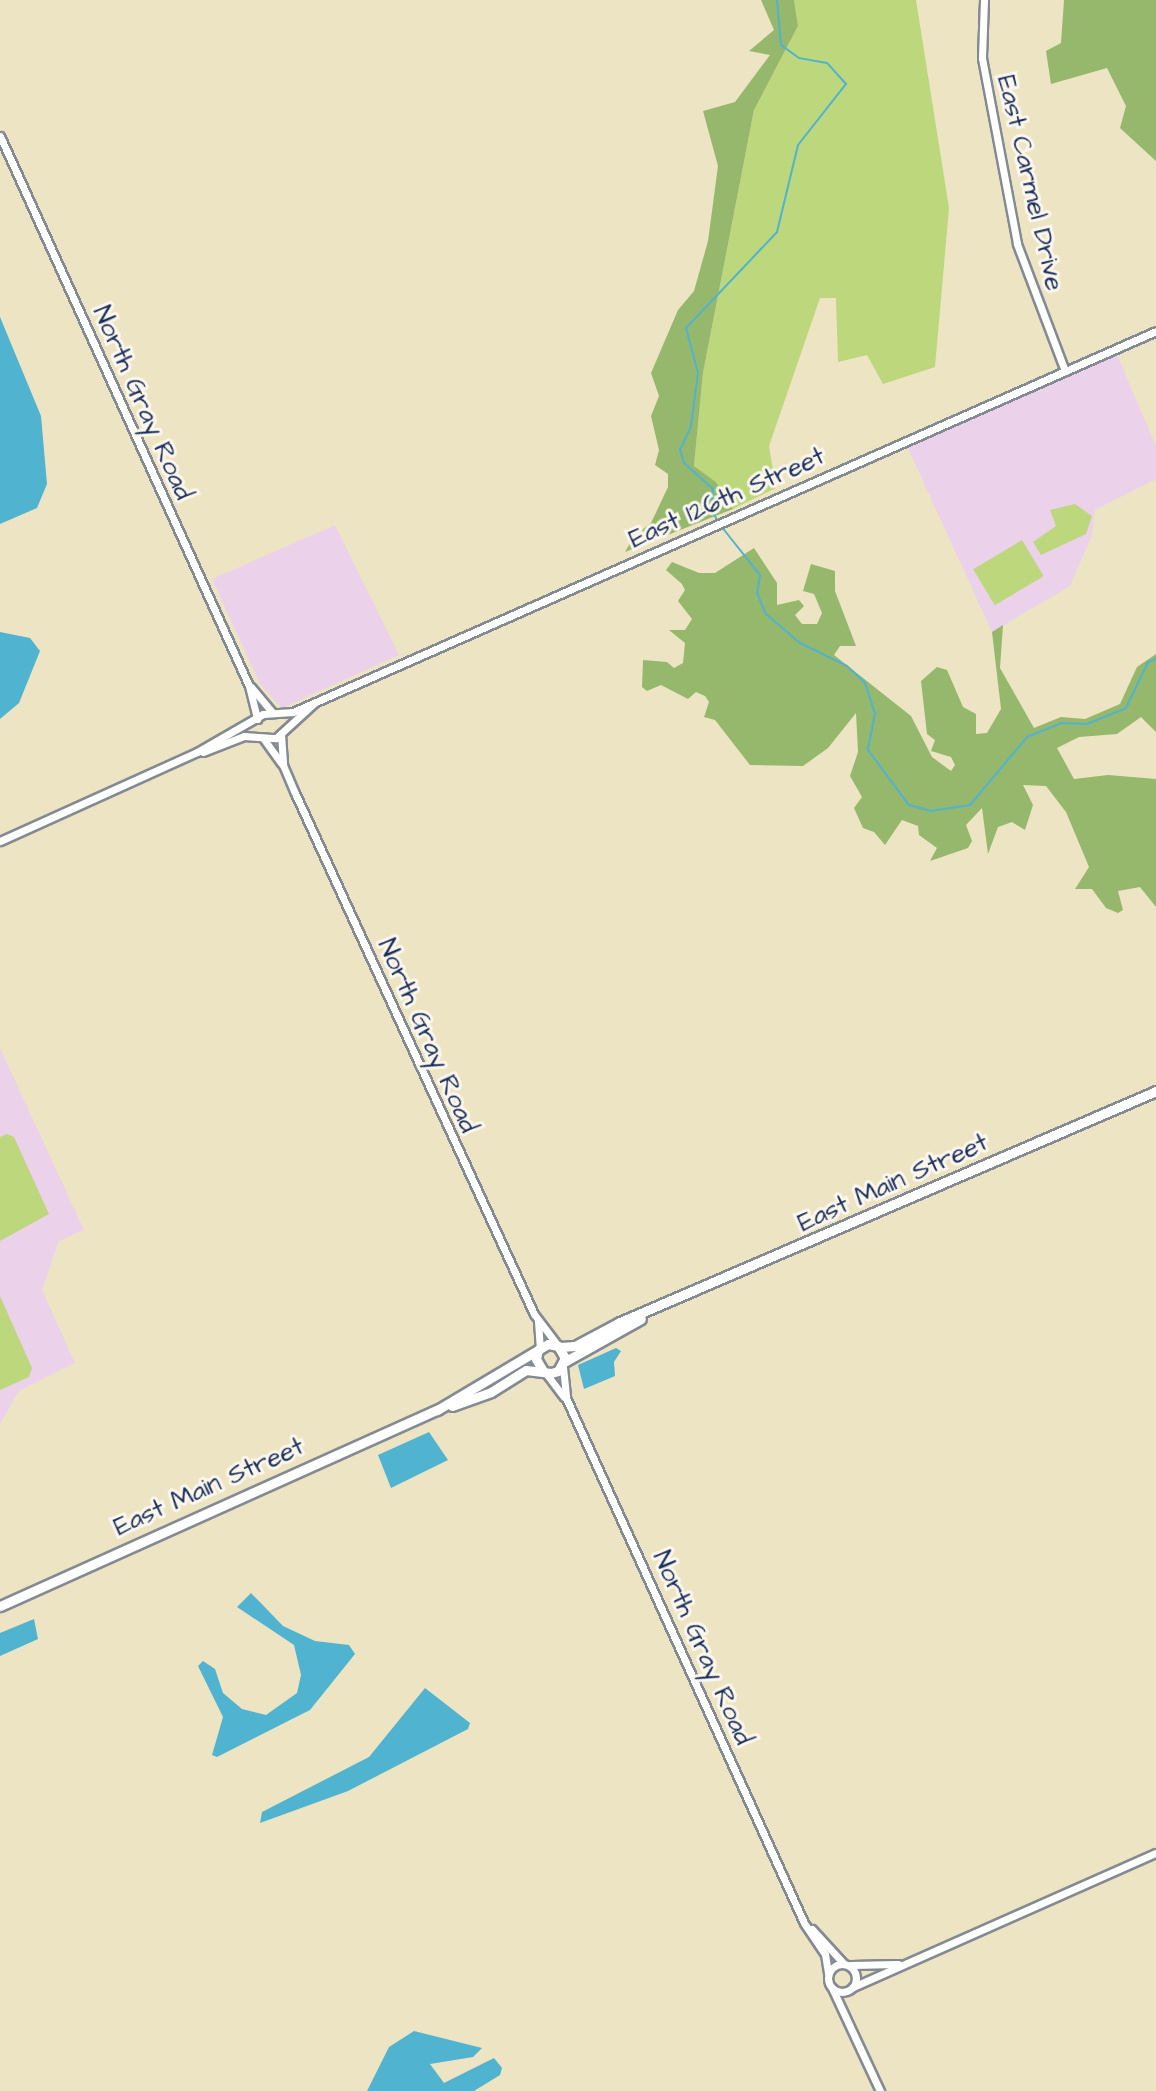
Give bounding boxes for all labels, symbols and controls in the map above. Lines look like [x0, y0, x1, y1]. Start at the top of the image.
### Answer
street label: East Carmel Drive [990, 72, 1070, 294]
street label: North Gray Road [85, 301, 199, 505]
street label: East 126th Street [624, 441, 830, 555]
street label: North Gray Road [370, 934, 484, 1138]
street label: East Main Street [793, 1127, 993, 1239]
street label: East Main Street [109, 1431, 309, 1543]
street label: North Gray Road [645, 1546, 759, 1750]

